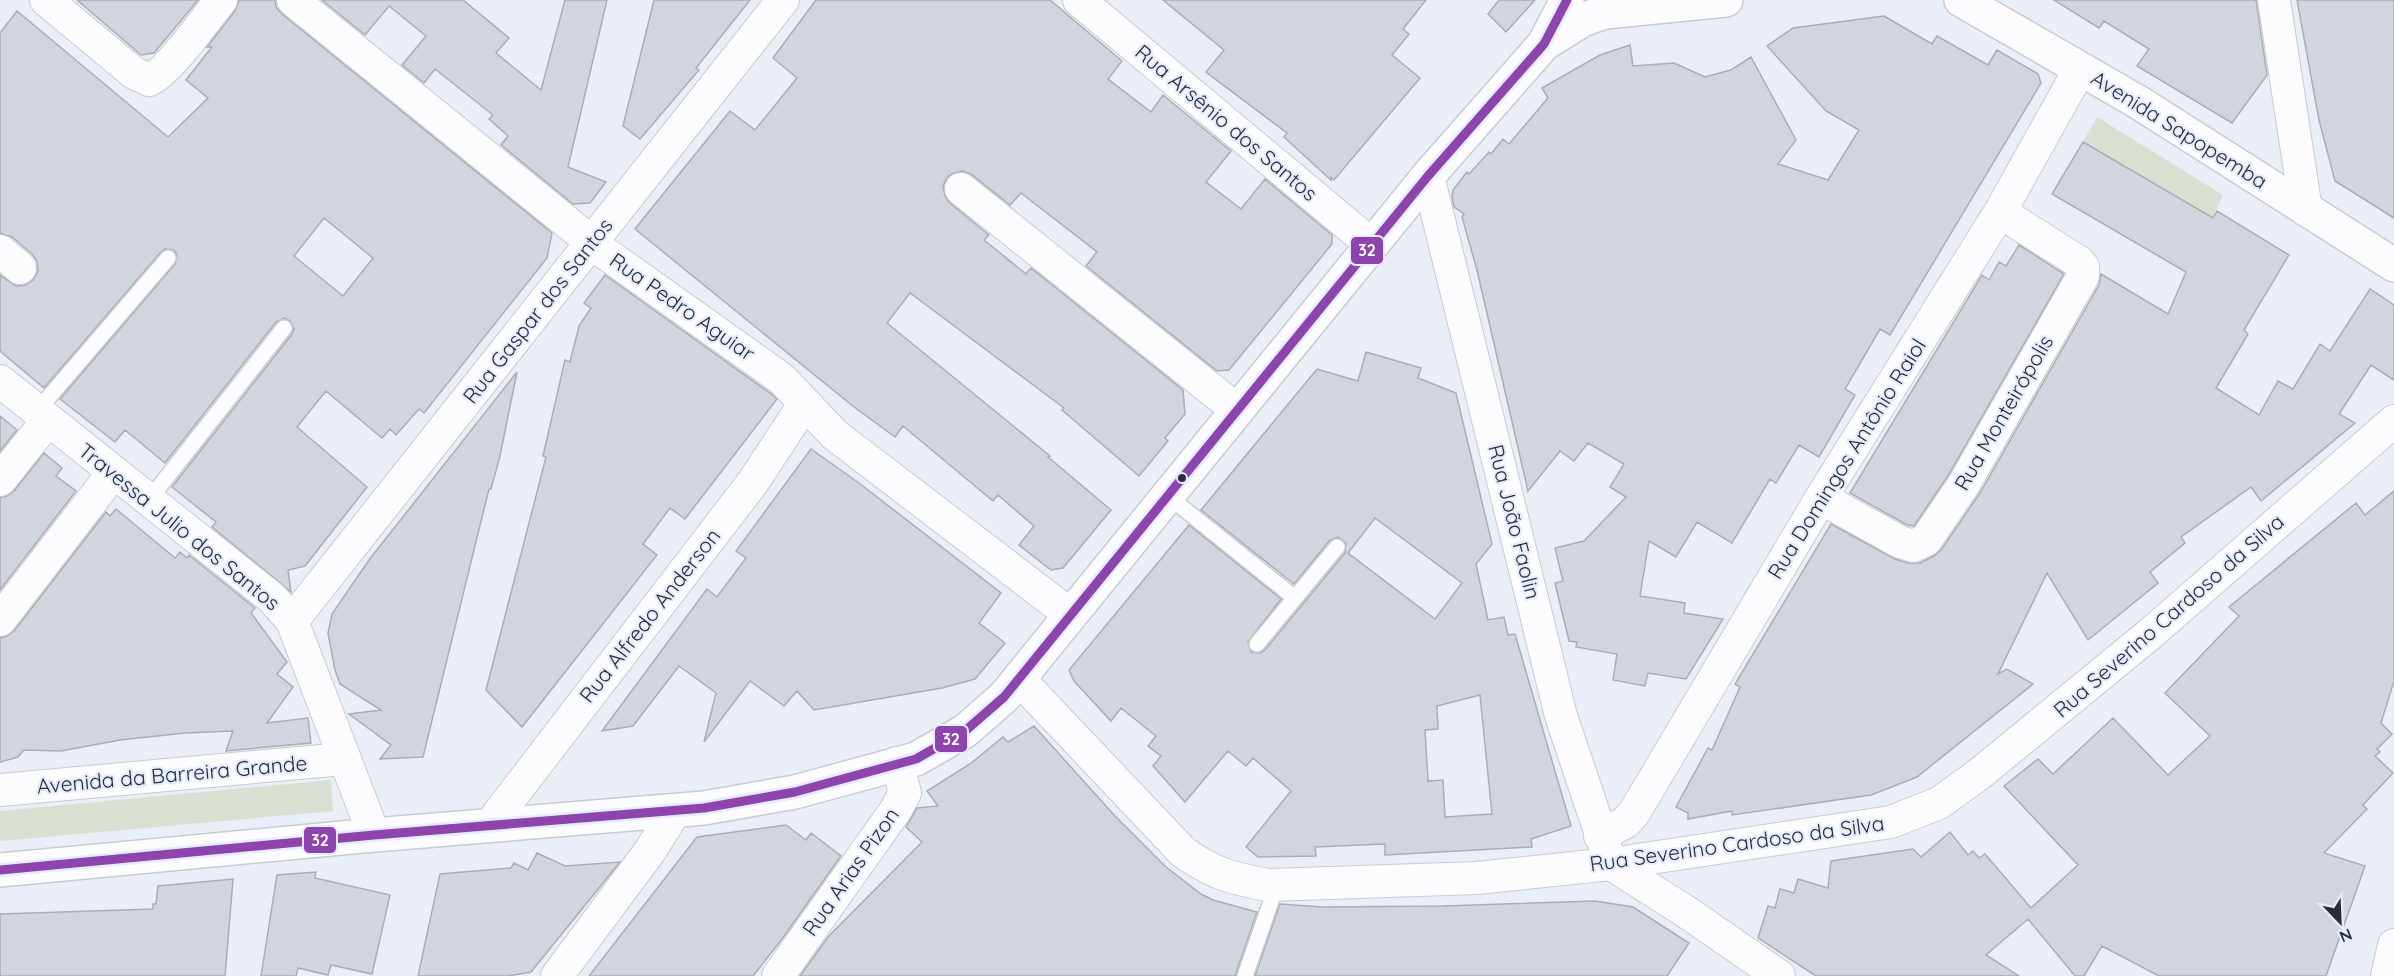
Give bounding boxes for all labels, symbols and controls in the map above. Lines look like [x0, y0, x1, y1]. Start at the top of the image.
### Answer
street label: Rua Arsênio dos Santos [1130, 38, 1323, 206]
street label: Avenida Sapopemba [2087, 64, 2272, 194]
street label: Rua Gaspar dos Santos [457, 212, 618, 408]
line badge: 32 [1350, 236, 1384, 265]
text: 32 [1358, 240, 1376, 260]
street label: Rua Pedro Aguiar [605, 246, 760, 366]
street label: Rua Monteirópolis [1948, 330, 2058, 495]
street label: Rua Domingos Antônio Raiol [1761, 334, 1931, 583]
street label: Travessa Julio dos Santos [74, 437, 286, 616]
street label: Rua João Faolin [1483, 442, 1547, 602]
unlabelled marker [1176, 472, 1188, 484]
street label: Rua Severino Cardoso da Silva [2048, 508, 2289, 723]
street label: Rua Alfredo Anderson [573, 523, 725, 708]
line badge: 32 [934, 725, 968, 753]
text: 32 [942, 729, 960, 749]
street label: Avenida da Barreira Grande [36, 749, 308, 799]
street label: Rua Arias Pizon [796, 802, 904, 940]
street label: Rua Severino Cardoso da Silva [1588, 809, 1886, 877]
line badge: 32 [303, 826, 337, 854]
text: 32 [311, 830, 329, 850]
north arrow [2310, 892, 2370, 952]
text: N [2337, 924, 2355, 947]

